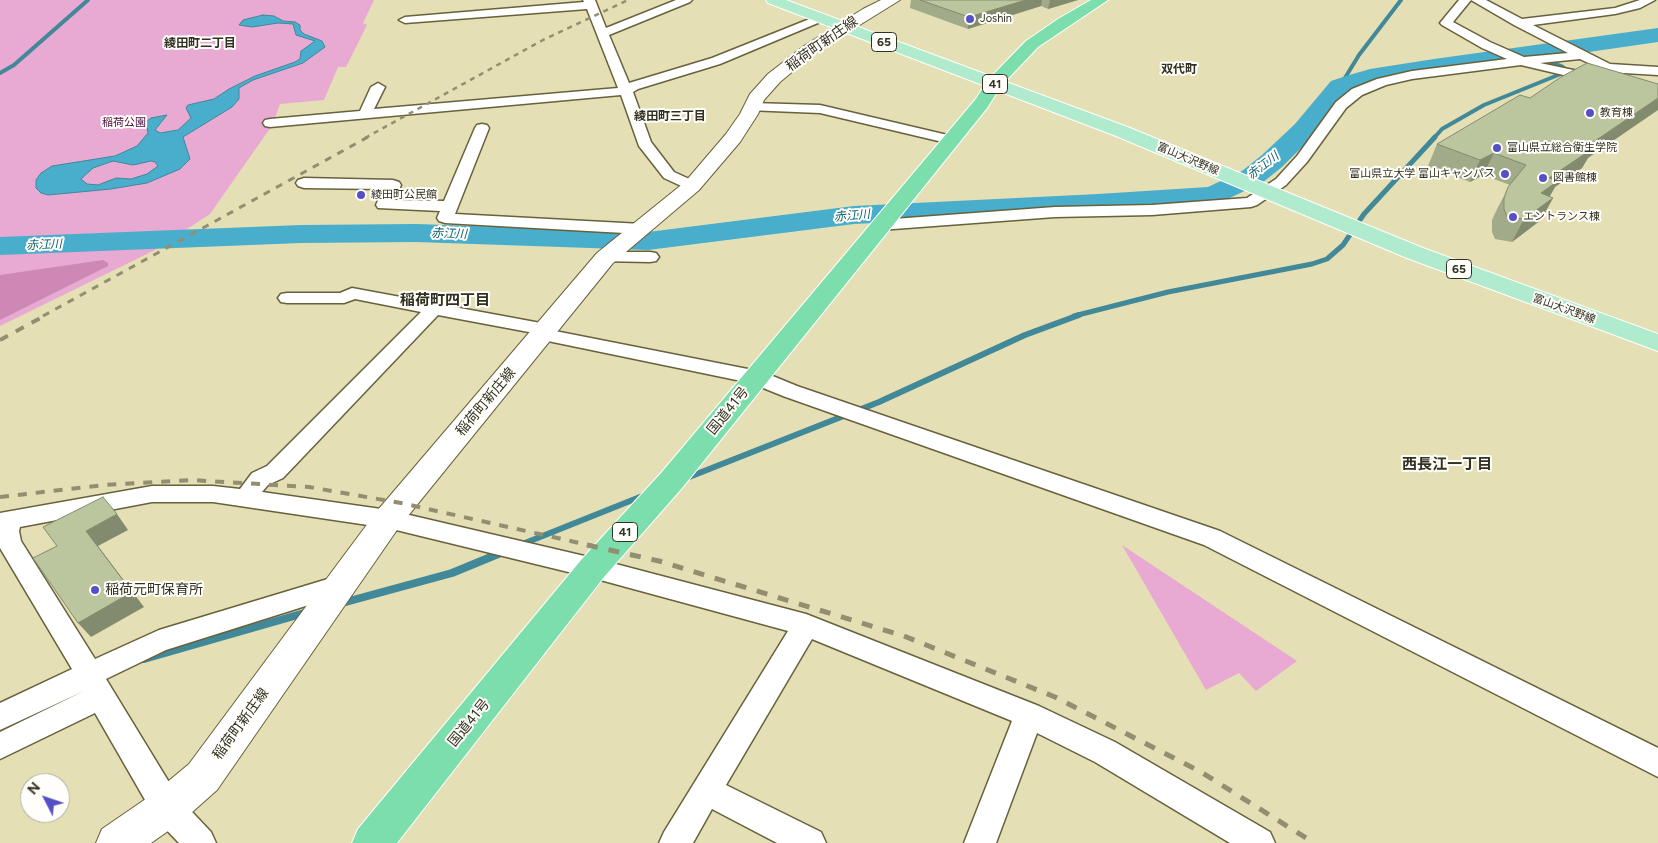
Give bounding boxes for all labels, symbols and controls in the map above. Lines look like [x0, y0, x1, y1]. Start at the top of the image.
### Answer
place label: Joshin [980, 12, 1012, 26]
street label: 稲荷町新庄線 [783, 13, 861, 75]
marker: Joshin [964, 13, 976, 25]
road number: 65 [872, 32, 896, 52]
district label: 綾田町二丁目 [164, 36, 236, 50]
district label: 双代町 [1161, 62, 1197, 76]
road number: 41 [982, 74, 1008, 94]
place label: 教育棟 [1600, 106, 1633, 120]
marker: 教育棟 [1584, 107, 1596, 119]
district label: 綾田町三丁目 [634, 109, 706, 123]
park label: 稲荷公園 [102, 116, 146, 130]
street label: 富山大沢野線 [1155, 140, 1221, 178]
place label: 富山県立総合衛生学院 [1507, 141, 1617, 155]
marker: 富山県立総合衛生学院 [1491, 142, 1503, 154]
water label: 赤江川 [1244, 149, 1282, 183]
place label: 富山県立大学 富山キャンパス [1349, 167, 1495, 181]
marker: 富山県立大学 富山キャンパス [1499, 168, 1511, 180]
place label: 図書館棟 [1553, 171, 1597, 185]
marker: 図書館棟 [1537, 172, 1549, 184]
place label: 綾田町公民館 [371, 188, 437, 202]
marker: 綾田町公民館 [355, 189, 367, 201]
water label: 赤江川 [833, 207, 871, 225]
place label: エントランス棟 [1523, 210, 1600, 224]
marker: エントランス棟 [1507, 211, 1519, 223]
water label: 赤江川 [431, 226, 467, 242]
water label: 赤江川 [26, 237, 62, 253]
road number: 65 [1446, 260, 1472, 278]
district label: 稲荷町四丁目 [400, 292, 490, 310]
street label: 富山大沢野線 [1531, 292, 1597, 326]
street label: 稲荷町新庄線 [453, 364, 519, 440]
street label: 国道41号 [704, 384, 752, 438]
district label: 西長江一丁目 [1402, 456, 1492, 474]
road number: 41 [612, 522, 638, 542]
place label: 稲荷元町保育所 [105, 582, 203, 598]
marker: 稲荷元町保育所 [89, 584, 101, 596]
street label: 稲荷町新庄線 [210, 685, 272, 763]
street label: 国道41号 [445, 696, 493, 750]
north arrow [20, 773, 70, 823]
text: N [24, 779, 44, 798]

